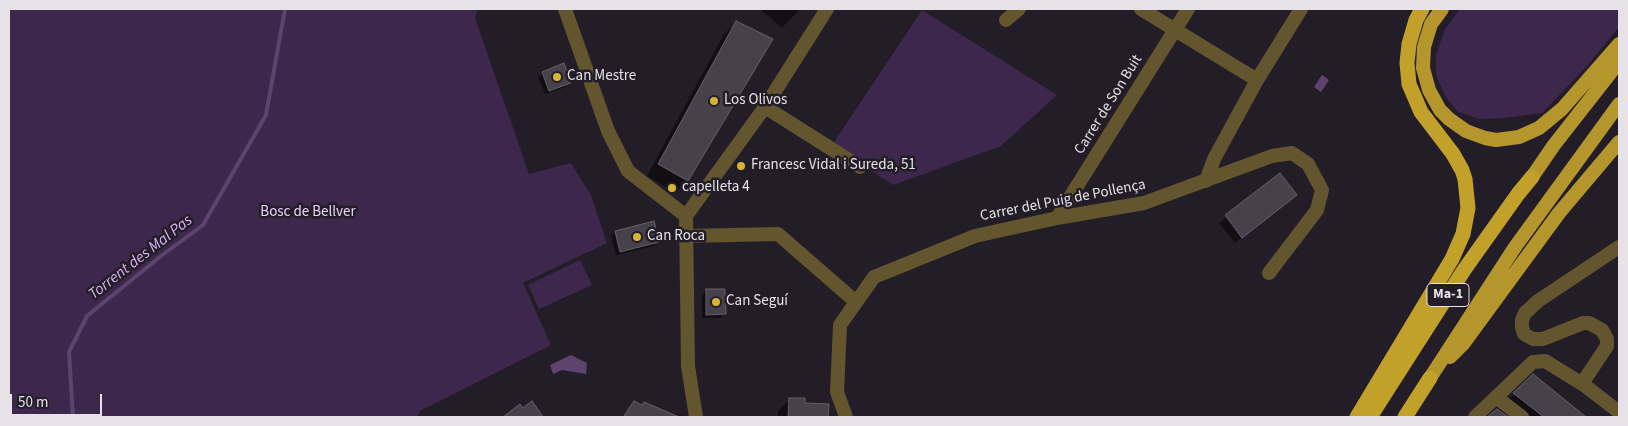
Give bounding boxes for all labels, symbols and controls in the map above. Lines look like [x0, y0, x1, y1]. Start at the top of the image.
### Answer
street label: Carrer de Son Buit [1071, 52, 1147, 158]
place label: Can Mestre [567, 68, 636, 86]
marker: Can Mestre [551, 71, 563, 83]
place label: Los Olivos [724, 92, 787, 110]
marker: Los Olivos [708, 95, 720, 107]
place label: Francesc Vidal i Sureda, 51 [751, 157, 916, 175]
marker: Francesc Vidal i Sureda, 51 [735, 160, 747, 172]
street label: Carrer del Puig de Pollença [979, 176, 1147, 226]
place label: capelleta 4 [682, 179, 750, 197]
marker: capelleta 4 [666, 182, 678, 194]
park label: Bosc de Bellver [260, 204, 356, 222]
water label: Torrent des Mal Pas [85, 211, 197, 305]
place label: Can Roca [647, 228, 705, 246]
marker: Can Roca [631, 231, 643, 243]
road number: Ma-1 [1427, 284, 1469, 306]
place label: Can Seguí [726, 293, 788, 311]
marker: Can Seguí [710, 296, 722, 308]
scale bar [12, 384, 105, 416]
text: 50 m [18, 392, 48, 413]

